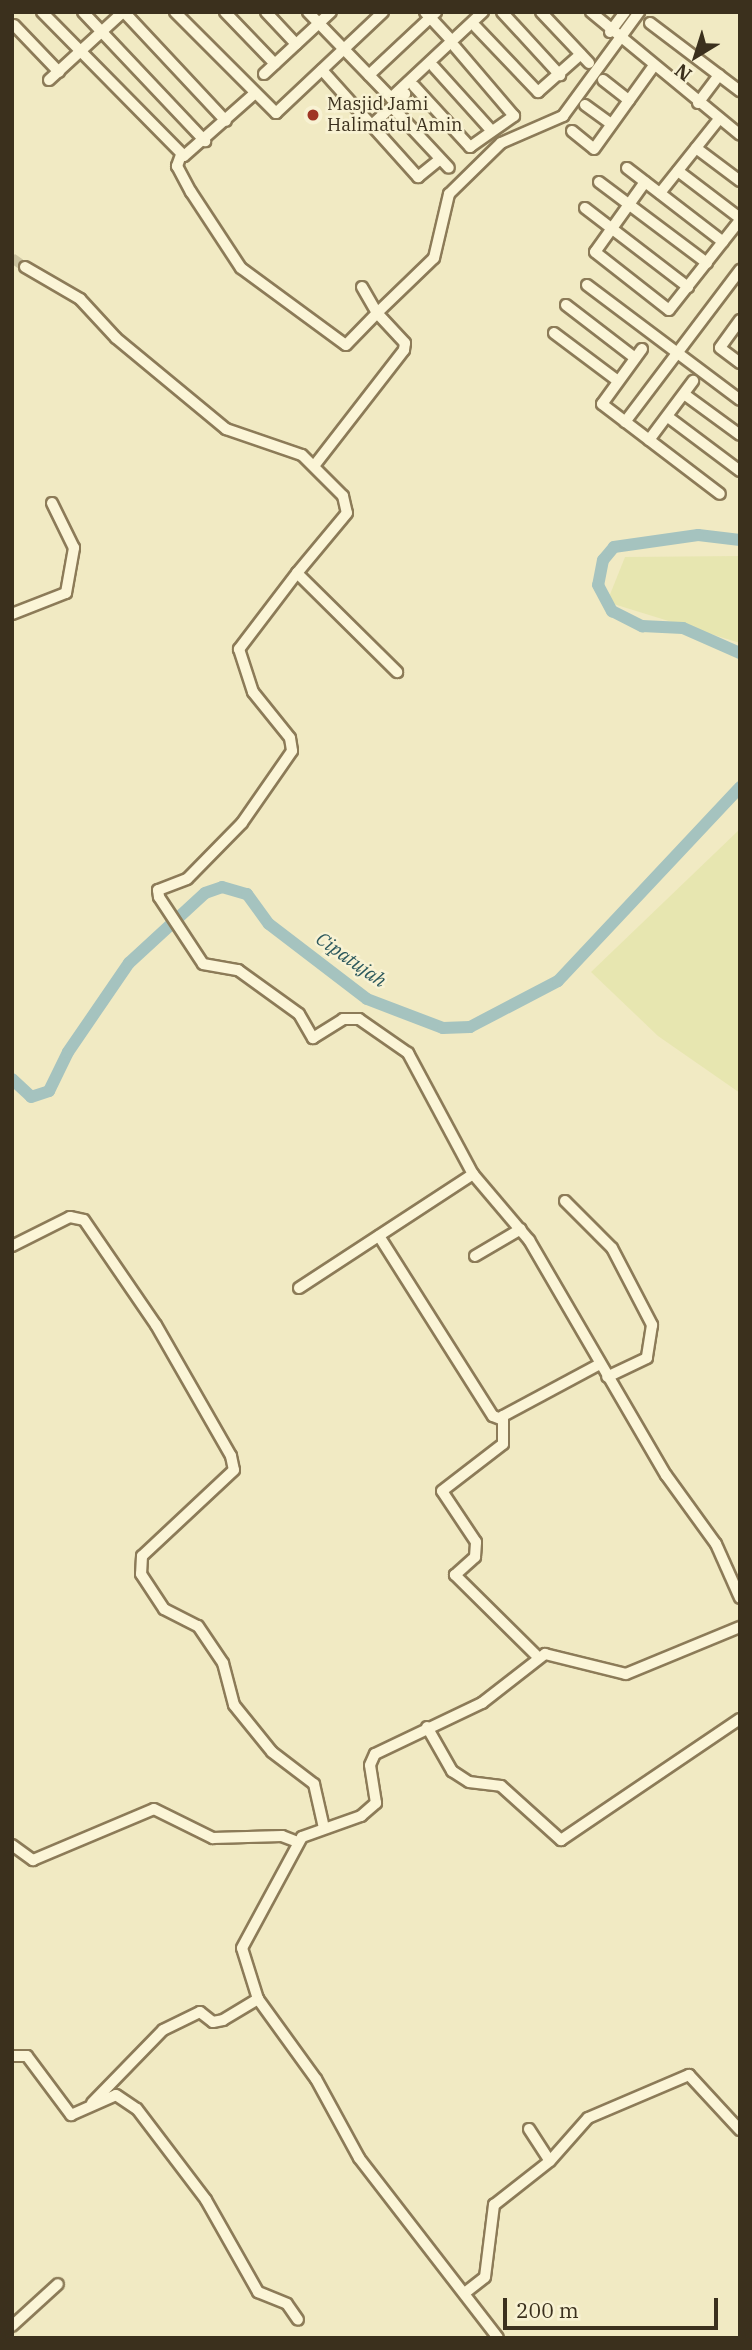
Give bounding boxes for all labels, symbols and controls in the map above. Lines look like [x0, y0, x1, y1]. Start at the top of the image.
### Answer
north arrow [661, 21, 731, 91]
text: N [670, 58, 696, 87]
place label: Masjid Jami Halimatul Amin [327, 94, 463, 136]
marker: Masjid Jami Halimatul Amin [305, 107, 321, 123]
water label: Cipatujah [311, 928, 391, 992]
scale bar [507, 2284, 722, 2328]
text: 200 m [516, 2296, 579, 2324]

